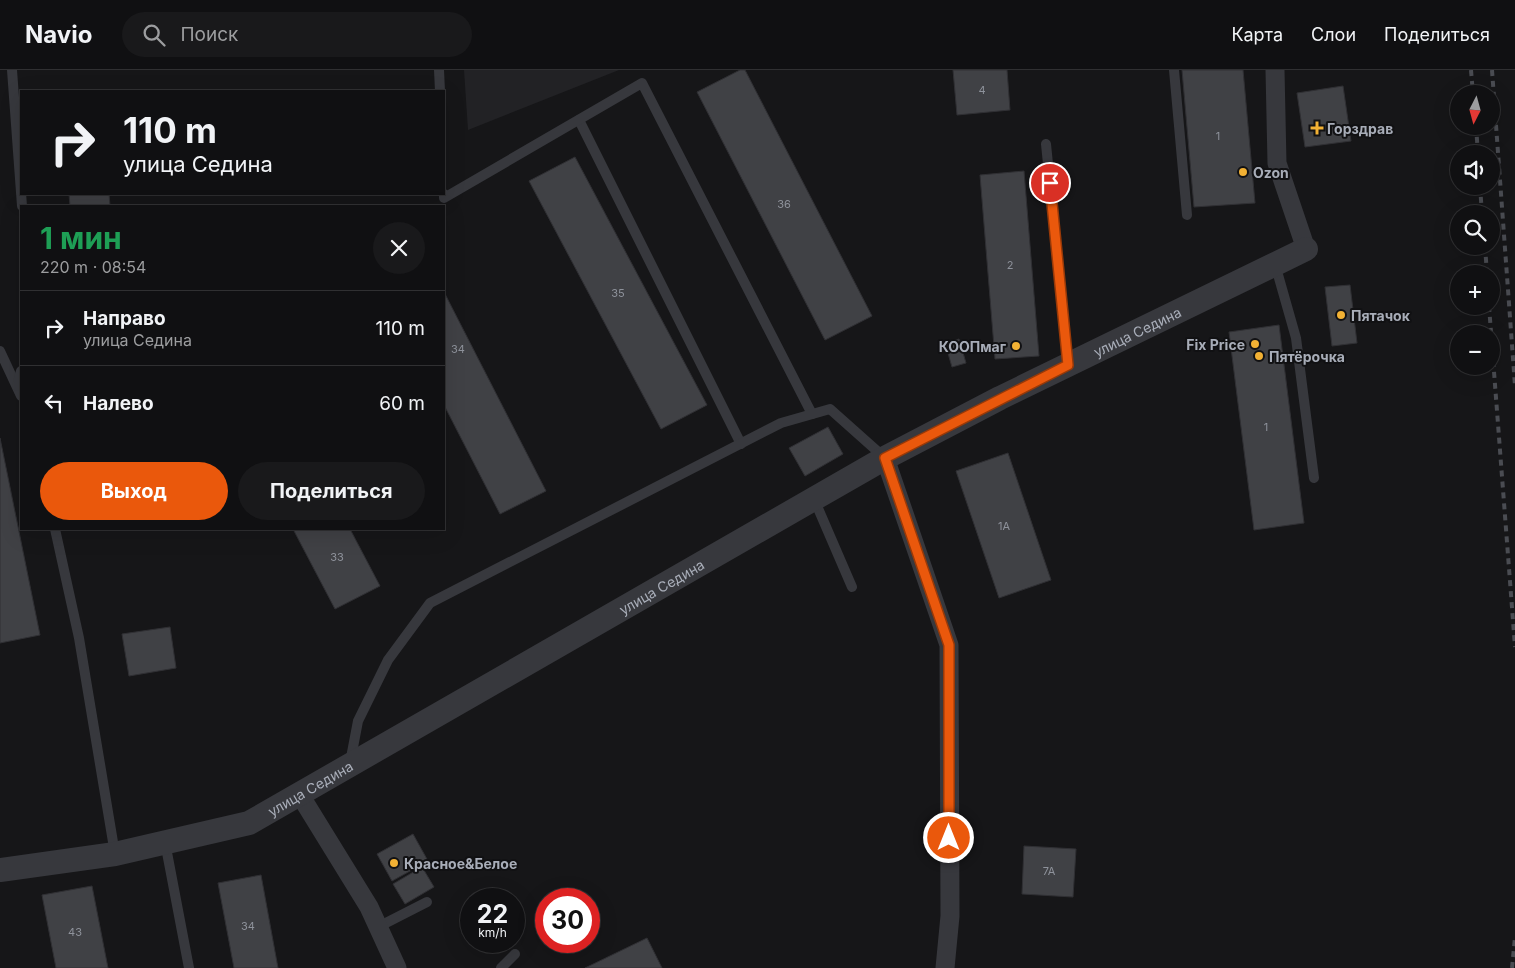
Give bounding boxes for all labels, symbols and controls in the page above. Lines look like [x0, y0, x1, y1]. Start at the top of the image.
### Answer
search box [122, 12, 472, 57]
text: Navio [25, 20, 92, 49]
icon: search [140, 21, 168, 49]
text: Поиск [180, 23, 238, 46]
text: Карта [1231, 24, 1283, 45]
text: Слои [1311, 24, 1356, 45]
text: Поделиться [1384, 24, 1490, 45]
house number: 4 [978, 83, 986, 97]
north arrow [1450, 85, 1500, 135]
map controls [1450, 85, 1500, 375]
text: 110 m [123, 109, 217, 151]
icon: right [40, 110, 105, 175]
place label: Горздрав [1327, 120, 1393, 137]
marker: Горздрав [1311, 122, 1323, 134]
house number: 1 [1216, 129, 1220, 143]
button: sound [1450, 145, 1500, 195]
text: улица Седина [123, 151, 273, 177]
pin [1029, 162, 1071, 204]
place label: Ozon [1253, 164, 1289, 181]
marker: Ozon [1237, 166, 1249, 178]
icon: arrive [1036, 169, 1064, 197]
house number: 36 [777, 197, 791, 211]
button: search [1450, 205, 1500, 255]
text: 1 мин [40, 220, 122, 256]
button: close [373, 222, 425, 274]
text: 220 m · 08:54 [40, 257, 146, 277]
house number: 2 [1007, 258, 1013, 272]
button: + [1450, 265, 1500, 315]
house number: 35 [611, 286, 625, 300]
street label: улица Седина [1090, 303, 1184, 360]
text: Направо [83, 307, 166, 330]
place label: Пятачок [1351, 307, 1411, 324]
marker: Пятачок [1335, 309, 1347, 321]
icon: right [40, 314, 68, 342]
text: 110 m [376, 317, 425, 340]
button: − [1450, 325, 1500, 375]
text: улица Седина [83, 330, 192, 350]
place label: Fix Price [1186, 336, 1245, 353]
place label: КООПмаг [939, 338, 1007, 355]
marker: Fix Price [1249, 338, 1261, 350]
marker: КООПмаг [1010, 340, 1022, 352]
house number: 34 [451, 342, 465, 356]
place label: Пятёрочка [1269, 348, 1345, 365]
marker: Пятёрочка [1253, 350, 1265, 362]
icon: left [40, 389, 68, 417]
text: Налево [83, 392, 154, 415]
text: 60 m [379, 392, 425, 415]
house number: 1 [1264, 420, 1268, 434]
button: Выход [40, 462, 228, 520]
button: Поделиться [238, 462, 425, 520]
house number: 1А [998, 519, 1010, 533]
house number: 33 [330, 550, 344, 564]
street label: улица Седина [616, 555, 707, 618]
street label: улица Седина [264, 757, 356, 819]
position arrow [922, 811, 974, 863]
place label: Красное&Белое [404, 855, 517, 872]
marker: Красное&Белое [388, 857, 400, 869]
house number: 7А [1043, 864, 1056, 878]
speed limit sign: 30 [535, 888, 600, 953]
text: 22 [477, 899, 508, 929]
house number: 34 [241, 919, 255, 933]
house number: 43 [68, 925, 82, 939]
text: km/h [478, 925, 507, 940]

